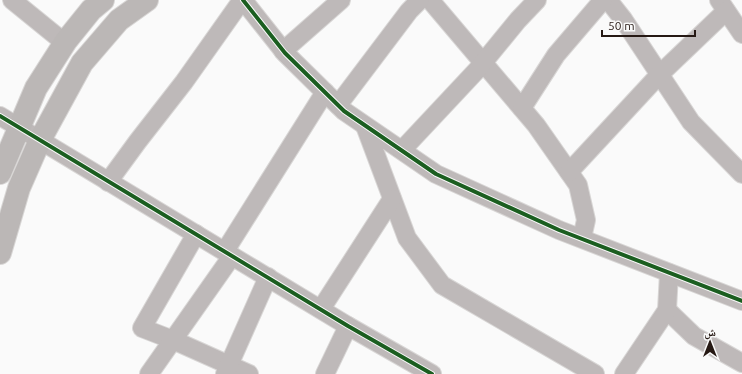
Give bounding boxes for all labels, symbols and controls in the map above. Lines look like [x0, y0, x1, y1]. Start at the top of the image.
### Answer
scale bar [602, 12, 695, 38]
text: 50 m [608, 19, 635, 32]
north arrow [690, 322, 730, 362]
text: ش [704, 326, 716, 340]

